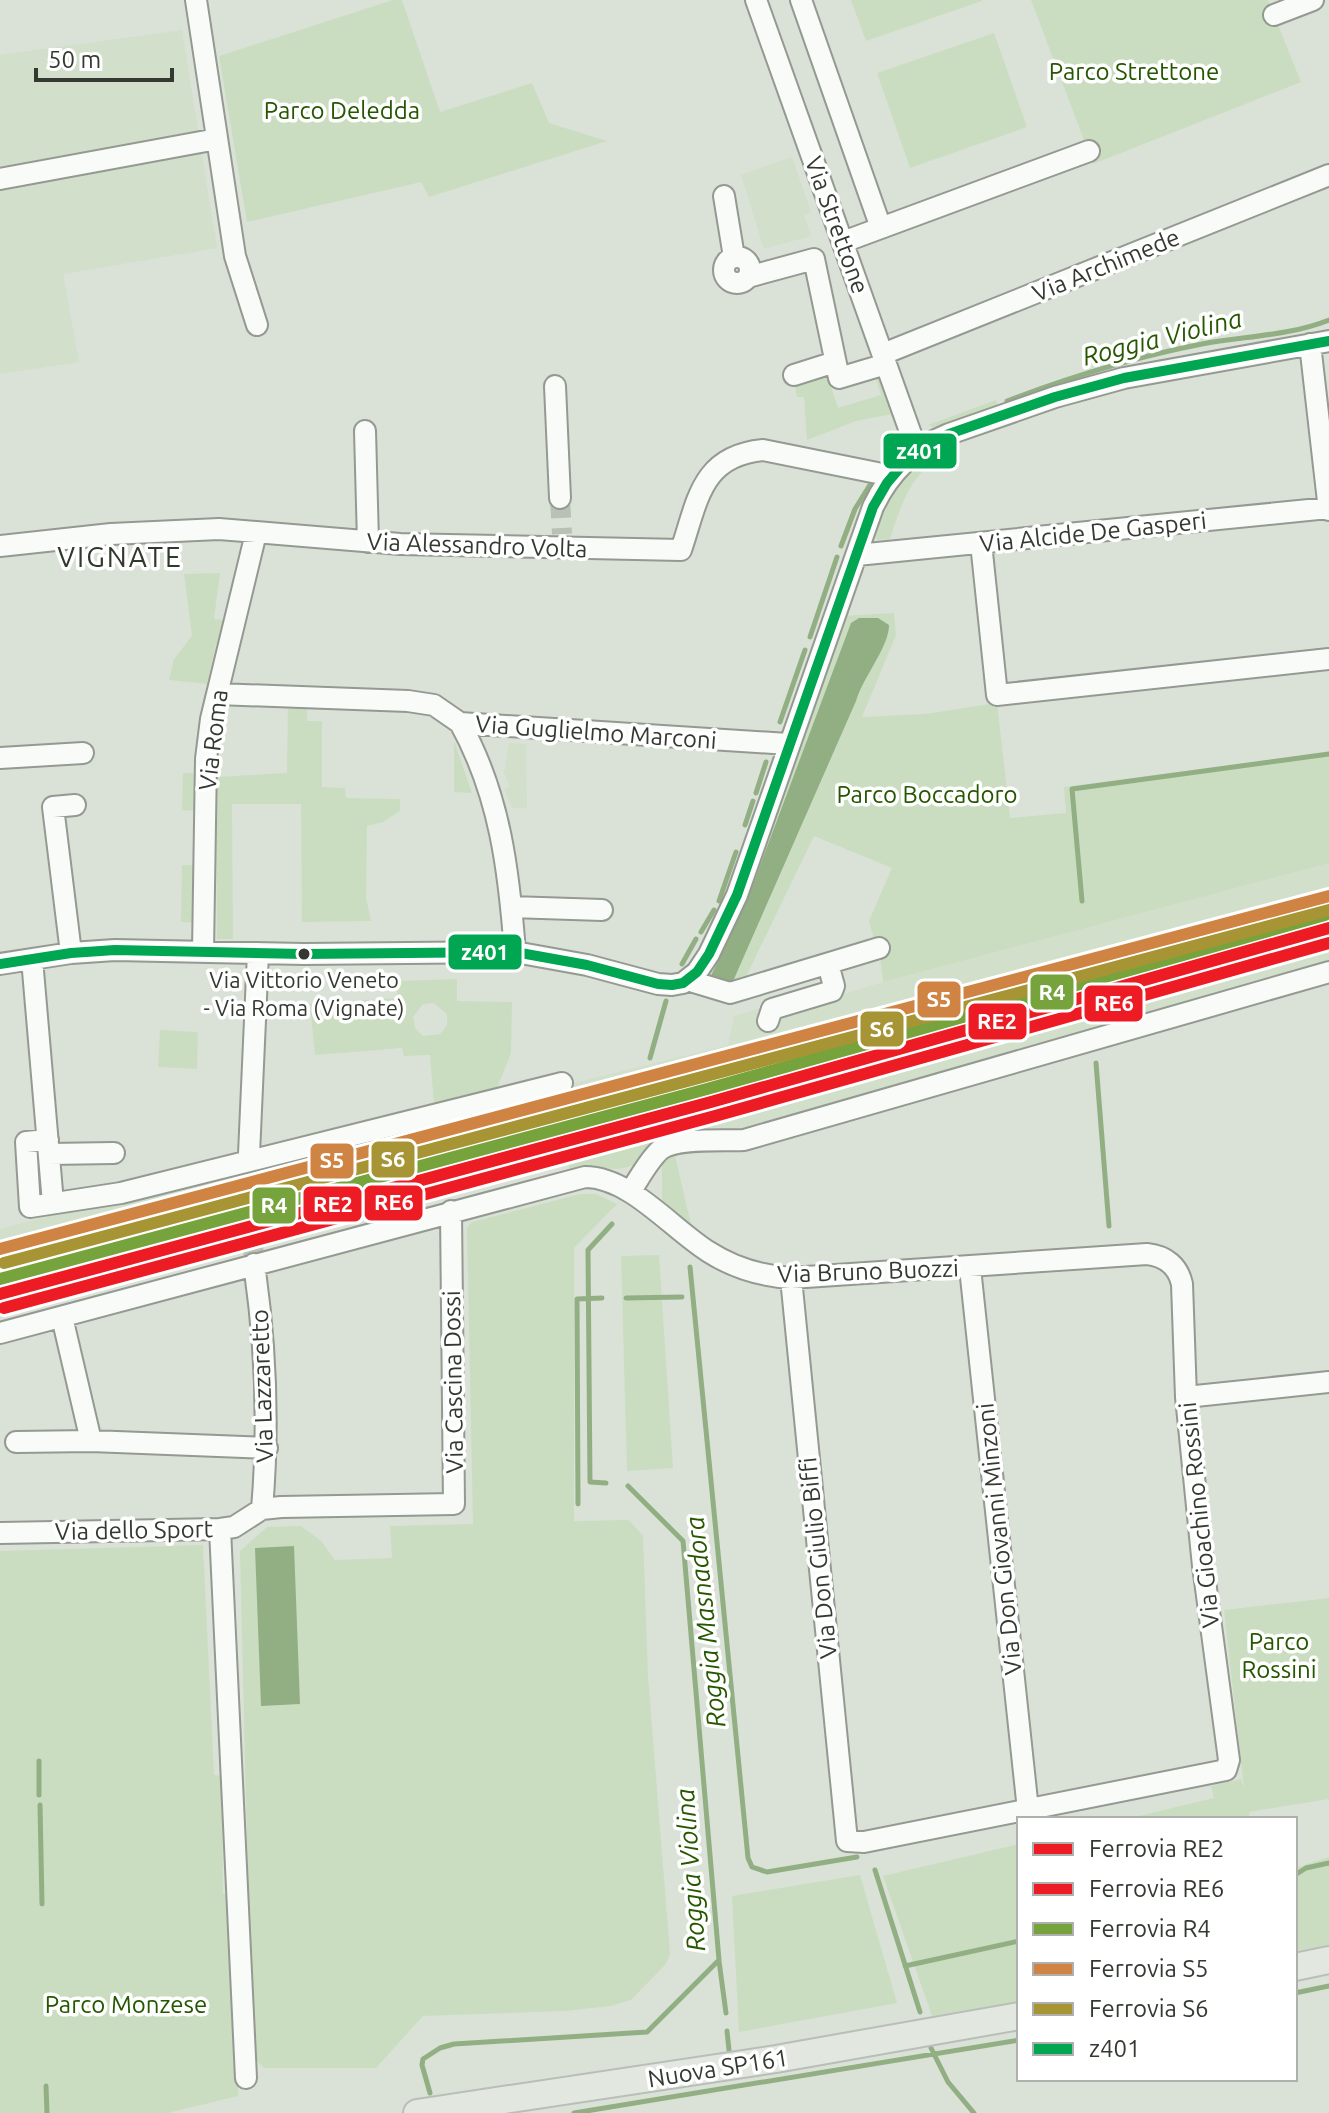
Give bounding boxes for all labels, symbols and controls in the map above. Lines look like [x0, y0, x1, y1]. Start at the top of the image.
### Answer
scale bar [36, 32, 172, 82]
text: 50 m [48, 46, 101, 73]
park label: Parco Strettone [1049, 58, 1219, 85]
park label: Parco Deledda [264, 97, 420, 124]
street label: Via Strettone [800, 153, 874, 297]
street label: Via Archimede [1028, 223, 1184, 307]
water label: Roggia Violina [1079, 303, 1245, 371]
line badge: z401 [882, 432, 958, 470]
text: z401 [896, 438, 944, 463]
street label: Via Alcide De Gasperi [978, 507, 1208, 557]
street label: Via Alessandro Volta [366, 528, 588, 562]
district label: VIGNATE [57, 541, 183, 572]
street label: Via Roma [193, 688, 233, 792]
street label: Via Guglielmo Marconi [474, 710, 718, 754]
park label: Parco Boccadoro [836, 781, 1018, 808]
line badge: z401 [447, 933, 523, 971]
text: z401 [461, 939, 509, 964]
marker: Via Vittorio Veneto - Via Roma (Vignate) [296, 946, 312, 962]
place label: Via Vittorio Veneto - Via Roma (Vignate) [204, 967, 404, 1021]
line badge: R4 [1029, 973, 1075, 1011]
text: R4 [1039, 979, 1065, 1004]
line badge: S5 [916, 980, 962, 1019]
line badge: RE6 [1083, 984, 1144, 1023]
text: S5 [927, 986, 951, 1011]
text: RE6 [1094, 990, 1134, 1015]
line badge: RE2 [967, 1002, 1028, 1041]
text: RE2 [977, 1008, 1017, 1033]
line badge: S6 [859, 1010, 905, 1048]
text: S6 [870, 1016, 894, 1041]
line badge: S6 [370, 1140, 416, 1179]
line badge: S5 [309, 1142, 355, 1180]
text: S6 [381, 1146, 405, 1171]
text: S5 [320, 1147, 344, 1172]
line badge: RE6 [363, 1184, 424, 1222]
line badge: RE2 [302, 1185, 363, 1223]
line badge: R4 [251, 1186, 297, 1225]
text: RE6 [374, 1189, 414, 1214]
text: RE2 [313, 1191, 353, 1216]
text: R4 [261, 1192, 287, 1217]
street label: Via Bruno Buozzi [777, 1254, 959, 1288]
street label: Via Cascina Dossi [438, 1290, 468, 1474]
street label: Via Lazzaretto [246, 1309, 278, 1463]
street label: Via Gioachino Rossini [1174, 1401, 1224, 1629]
street label: Via Don Giovanni Minzoni [971, 1402, 1027, 1676]
street label: Via Don Giulio Biffi [794, 1456, 842, 1660]
street label: Via dello Sport [55, 1515, 214, 1545]
water label: Roggia Masnadora [679, 1515, 731, 1729]
park label: Parco Rossini [1241, 1628, 1317, 1683]
water label: Roggia Violina [670, 1788, 710, 1952]
legend [1017, 1817, 1297, 2081]
text: Ferrovia RE2 [1089, 1835, 1224, 1862]
text: Ferrovia RE6 [1089, 1875, 1224, 1902]
text: Ferrovia R4 [1089, 1915, 1211, 1942]
text: Ferrovia S5 [1089, 1955, 1209, 1982]
park label: Parco Monzese [45, 1991, 207, 2018]
text: Ferrovia S6 [1089, 1995, 1209, 2022]
text: z401 [1089, 2035, 1141, 2062]
street label: Nuova SP161 [646, 2044, 790, 2092]

